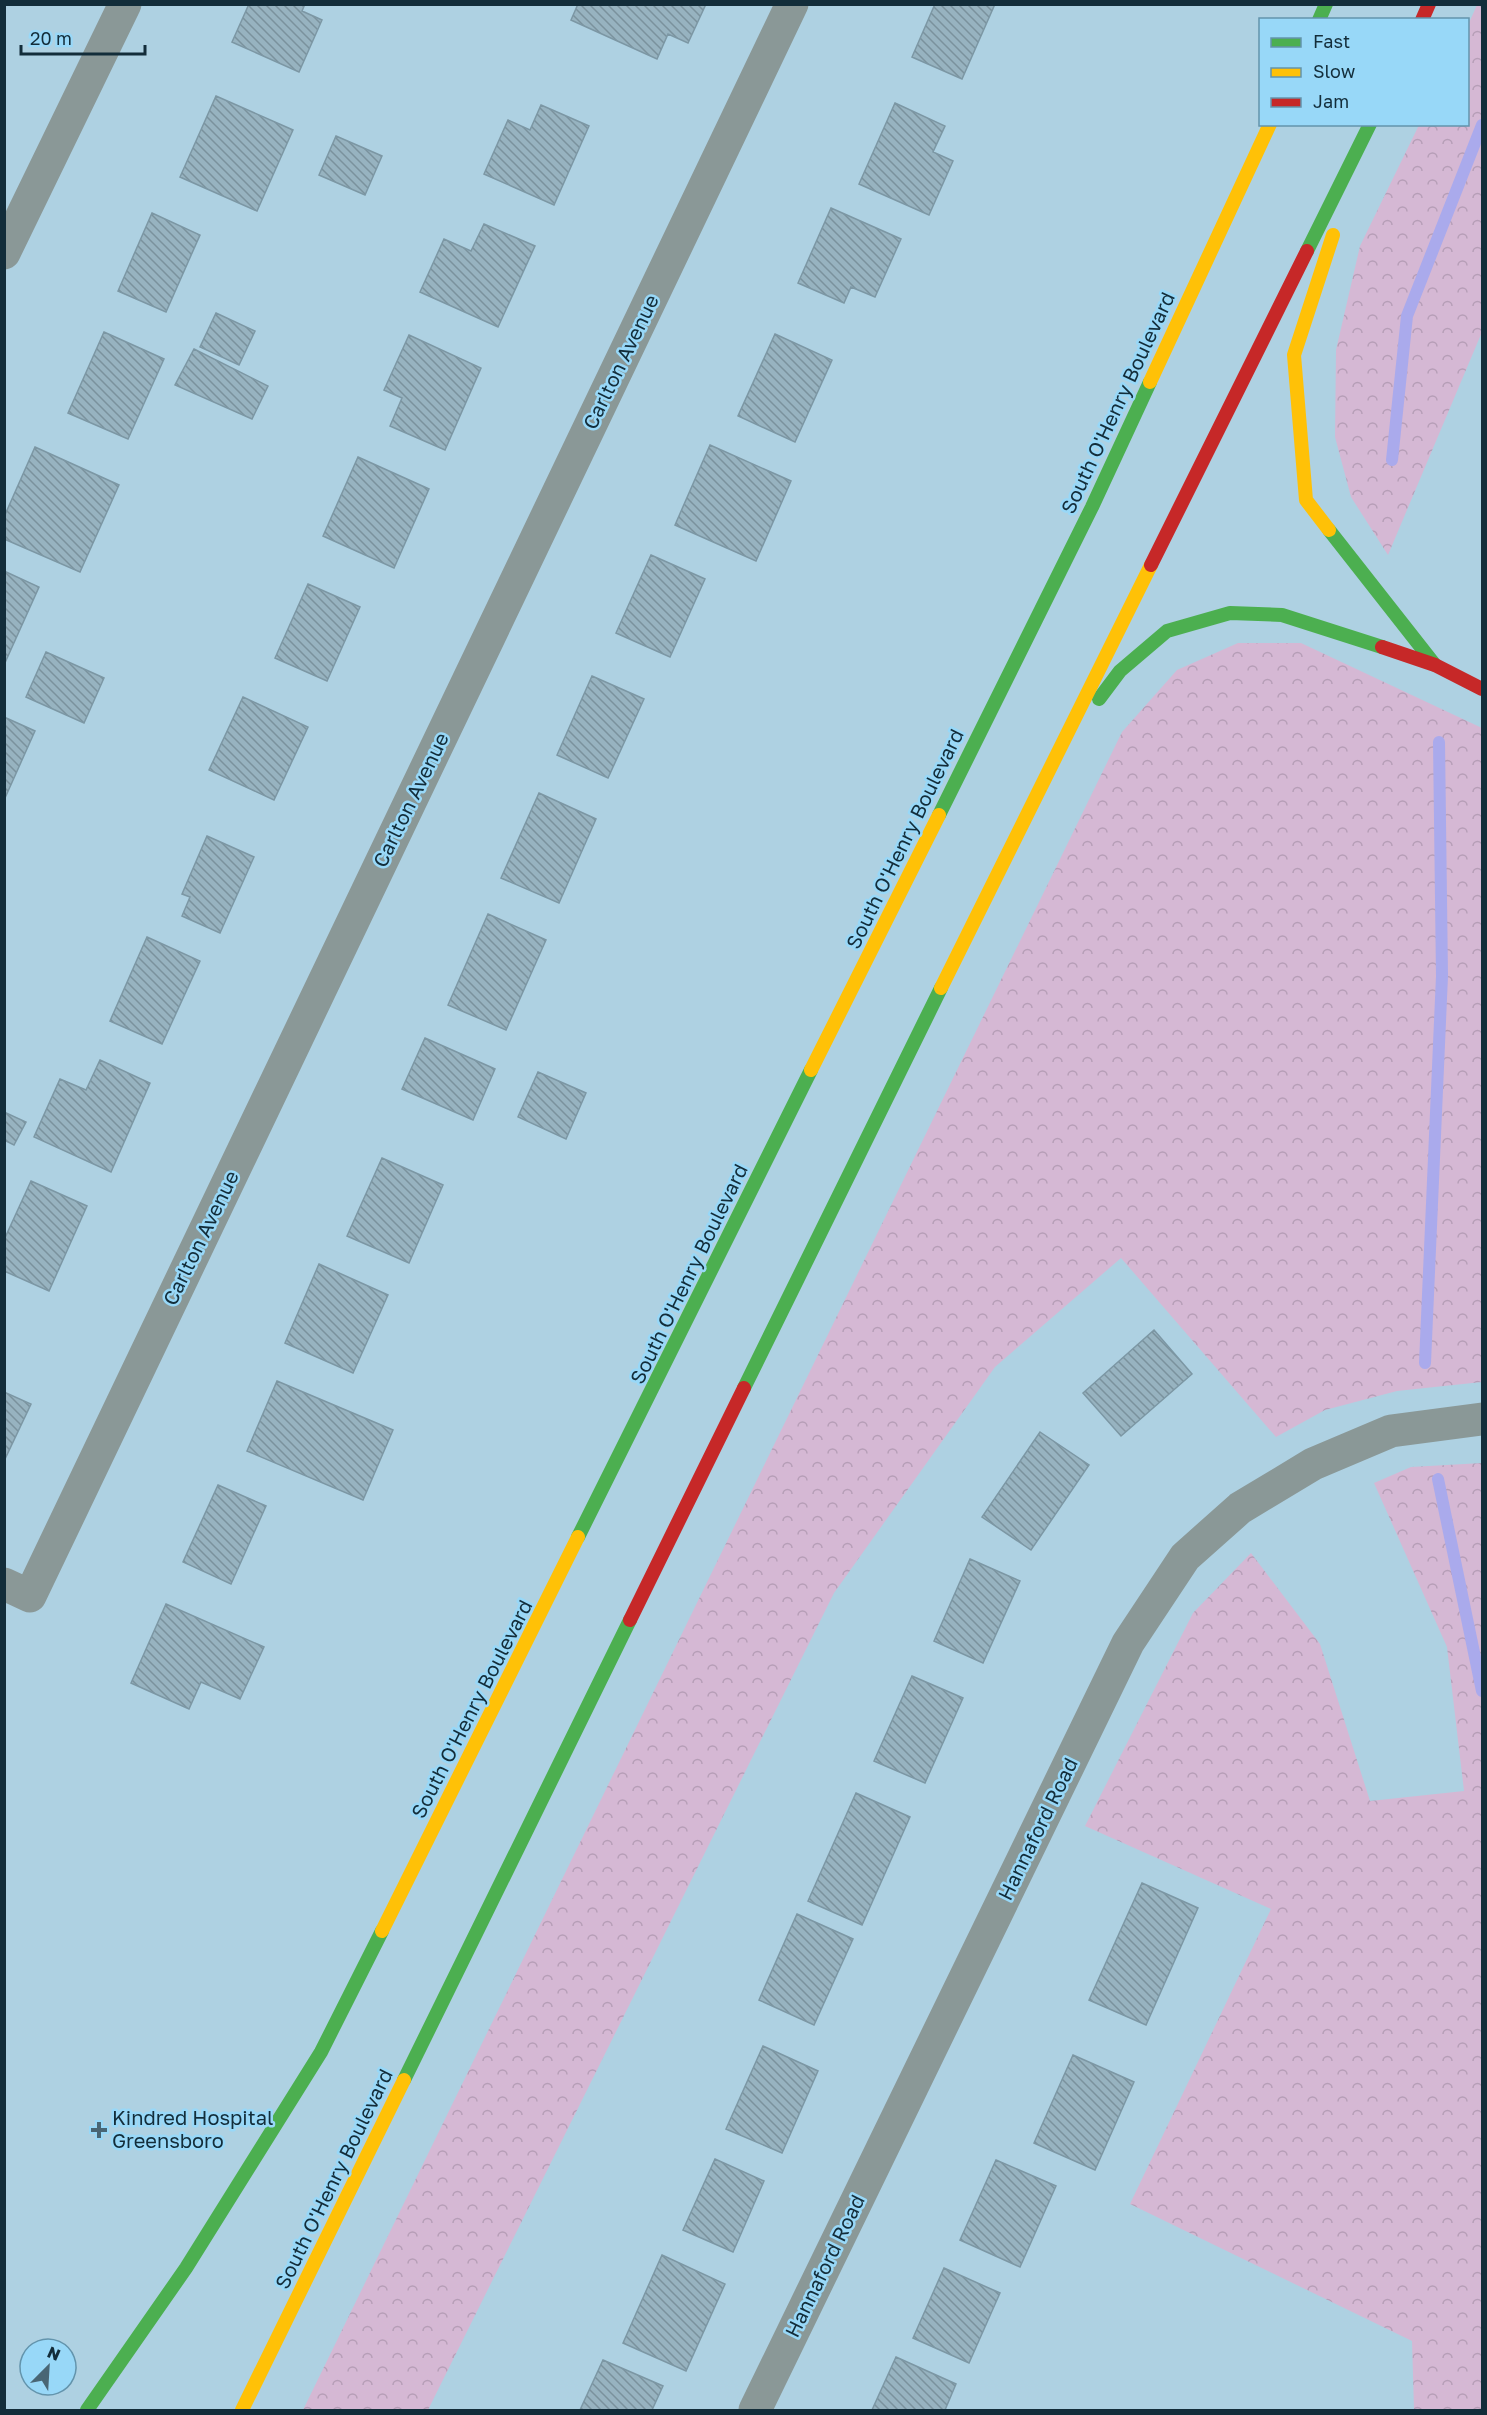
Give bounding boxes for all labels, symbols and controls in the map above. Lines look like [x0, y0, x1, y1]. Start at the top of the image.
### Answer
scale bar [21, 18, 146, 56]
legend [1259, 18, 1469, 126]
text: 20 m [30, 27, 72, 49]
text: Fast [1313, 30, 1350, 52]
text: Slow [1313, 60, 1356, 82]
text: Jam [1313, 90, 1349, 112]
street label: South O'Henry Boulevard [1055, 288, 1179, 517]
street label: Carlton Avenue [577, 290, 663, 433]
street label: South O'Henry Boulevard [840, 725, 968, 952]
street label: Carlton Avenue [367, 728, 453, 871]
street label: South O'Henry Boulevard [624, 1160, 752, 1387]
street label: Carlton Avenue [157, 1166, 243, 1309]
street label: South O'Henry Boulevard [406, 1595, 537, 1822]
street label: Hannaford Road [992, 1753, 1082, 1904]
street label: South O'Henry Boulevard [269, 2065, 397, 2292]
place label: Kindred Hospital Greensboro [112, 2105, 273, 2152]
marker: Kindred Hospital Greensboro [90, 2121, 108, 2139]
street label: Hannaford Road [779, 2190, 869, 2341]
north arrow [18, 2337, 78, 2397]
text: N [44, 2342, 64, 2365]

